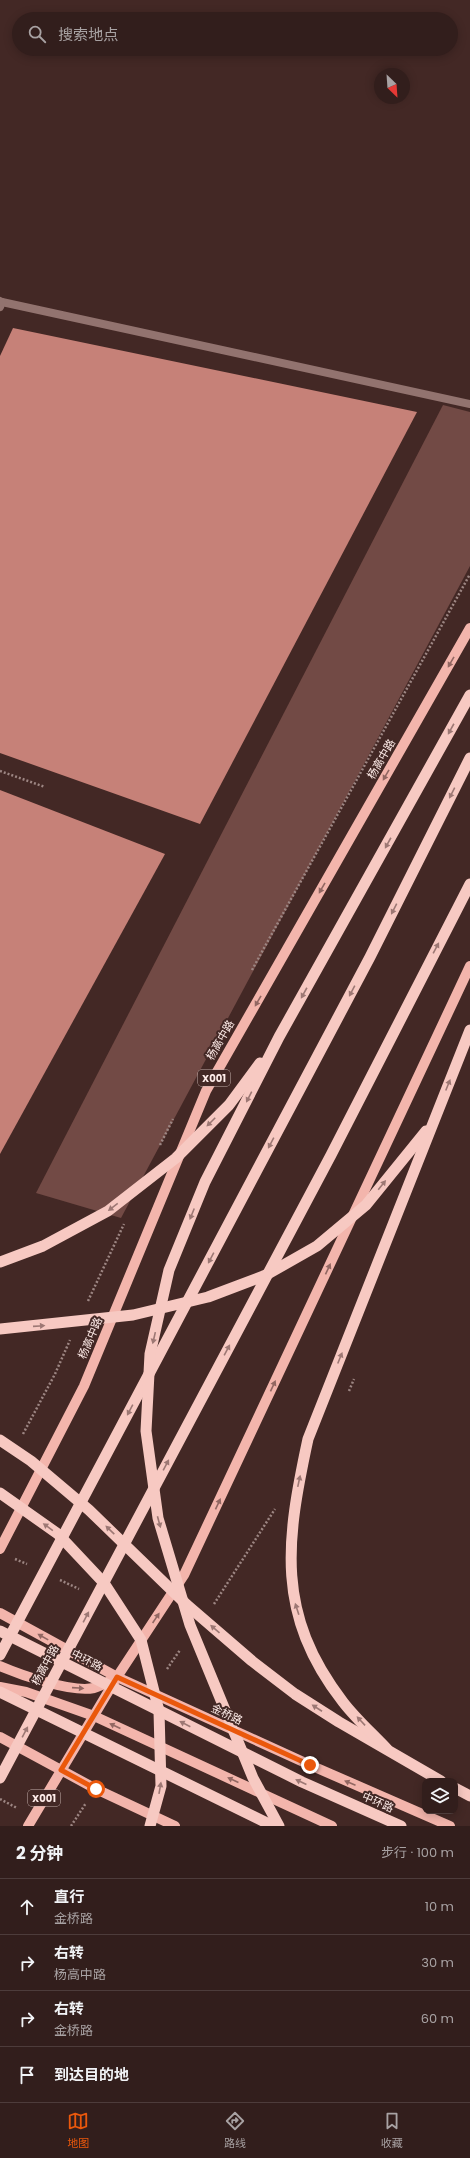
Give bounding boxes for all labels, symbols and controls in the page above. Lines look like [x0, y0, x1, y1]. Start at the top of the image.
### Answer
search box [12, 12, 458, 56]
icon: search [26, 23, 48, 45]
text: 搜索地点 [58, 24, 118, 45]
north arrow [374, 68, 410, 104]
one-way arrow [447, 656, 454, 668]
one-way arrow [448, 723, 454, 735]
street label: 杨高中路 [363, 736, 399, 782]
one-way arrow [383, 769, 390, 781]
one-way arrow [449, 788, 456, 799]
one-way arrow [384, 837, 391, 849]
one-way arrow [319, 882, 326, 894]
one-way arrow [391, 904, 397, 915]
one-way arrow [433, 942, 439, 954]
one-way arrow [349, 985, 355, 997]
one-way arrow [301, 987, 307, 999]
one-way arrow [254, 995, 261, 1007]
street label: 杨高中路 [202, 1017, 238, 1063]
road number: X001 [198, 1070, 230, 1086]
one-way arrow [446, 1079, 452, 1091]
one-way arrow [245, 1091, 252, 1103]
one-way arrow [206, 1117, 216, 1127]
one-way arrow [268, 1137, 275, 1149]
one-way arrow [378, 1180, 387, 1191]
one-way arrow [108, 1203, 118, 1211]
one-way arrow [189, 1208, 195, 1219]
one-way arrow [207, 1252, 214, 1264]
one-way arrow [325, 1263, 331, 1274]
street label: 杨高中路 [74, 1315, 106, 1361]
one-way arrow [33, 1322, 45, 1329]
one-way arrow [150, 1331, 156, 1344]
one-way arrow [224, 1344, 230, 1356]
one-way arrow [338, 1351, 344, 1363]
one-way arrow [270, 1381, 276, 1392]
one-way arrow [127, 1404, 133, 1416]
one-way arrow [163, 1459, 170, 1471]
one-way arrow [297, 1474, 303, 1487]
one-way arrow [215, 1498, 221, 1510]
one-way arrow [156, 1516, 162, 1528]
one-way arrow [43, 1523, 54, 1531]
one-way arrow [105, 1525, 115, 1535]
one-way arrow [294, 1603, 300, 1615]
one-way arrow [82, 1611, 89, 1623]
one-way arrow [152, 1613, 160, 1623]
one-way arrow [209, 1624, 220, 1633]
one-way arrow [37, 1633, 49, 1640]
street label: 杨高中路 [28, 1642, 62, 1688]
street label: 中环路 [69, 1645, 105, 1675]
one-way arrow [72, 1684, 84, 1691]
street label: 金桥路 [209, 1700, 245, 1728]
one-way arrow [311, 1705, 323, 1712]
one-way arrow [356, 1716, 365, 1726]
one-way arrow [179, 1721, 190, 1727]
one-way arrow [109, 1723, 121, 1729]
one-way arrow [22, 1726, 28, 1737]
route end [301, 1756, 319, 1774]
one-way arrow [227, 1777, 239, 1783]
map controls [422, 1778, 458, 1814]
button: layers [422, 1778, 458, 1814]
one-way arrow [295, 1779, 307, 1785]
one-way arrow [343, 1779, 355, 1785]
route start [87, 1780, 105, 1798]
one-way arrow [157, 1782, 163, 1795]
street label: 中环路 [360, 1788, 396, 1816]
road number: X001 [28, 1790, 60, 1806]
text: 2 分钟 [16, 1841, 63, 1865]
text: 步行 · 100 m [381, 1843, 454, 1862]
text: 直行 [54, 1886, 84, 1907]
icon: ahead [16, 1896, 38, 1918]
text: 10 m [425, 1897, 454, 1916]
text: 金桥路 [54, 1909, 93, 1928]
text: 右转 [54, 1942, 84, 1963]
icon: right [16, 1952, 38, 1974]
text: 30 m [421, 1953, 454, 1972]
text: 杨高中路 [54, 1965, 106, 1984]
text: 右转 [54, 1998, 84, 2019]
icon: right [16, 2008, 38, 2030]
text: 60 m [421, 2009, 454, 2028]
text: 金桥路 [54, 2021, 93, 2040]
icon: arrive [16, 2064, 38, 2086]
text: 到达目的地 [54, 2064, 129, 2085]
tab: 地图 [67, 2110, 89, 2152]
tab: 路线 [224, 2110, 246, 2152]
tab: 收藏 [381, 2110, 403, 2152]

